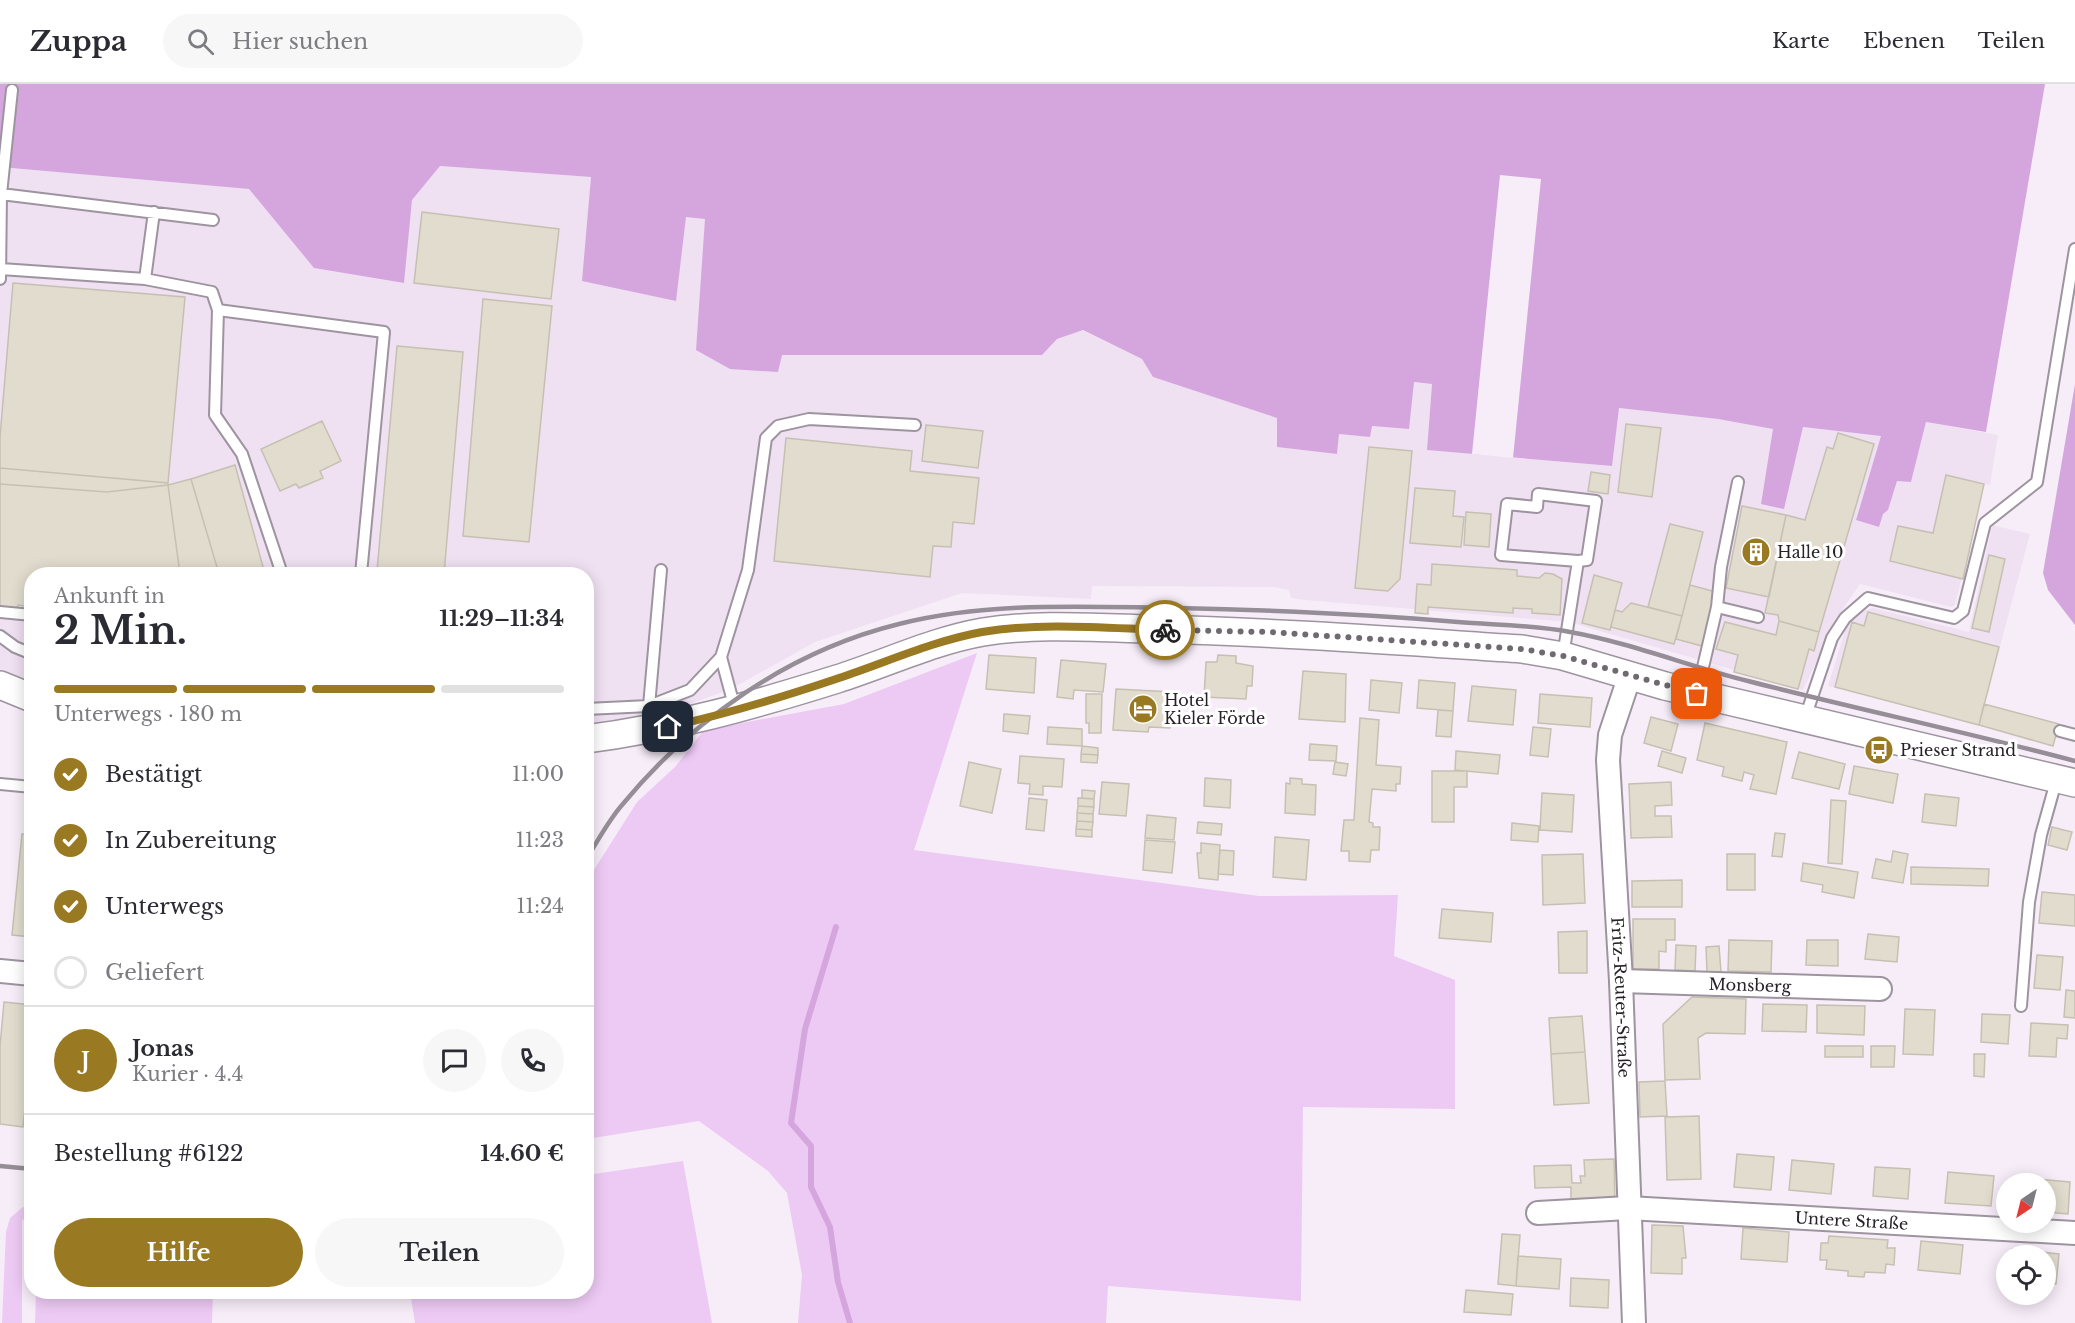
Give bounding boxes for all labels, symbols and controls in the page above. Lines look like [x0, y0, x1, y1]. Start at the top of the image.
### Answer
search box [163, 14, 583, 68]
text: Zuppa [30, 24, 127, 59]
icon: search [184, 25, 217, 58]
text: Hier suchen [232, 28, 368, 55]
text: Karte [1772, 28, 1830, 54]
text: Ebenen [1863, 28, 1945, 54]
text: Teilen [1978, 28, 2045, 54]
building icon: Halle 10 [1740, 536, 1772, 568]
place label: Halle 10 [1777, 542, 1843, 562]
text: Ankunft in [54, 584, 165, 608]
courier [1135, 600, 1195, 660]
text: 11:29–11:34 [439, 605, 564, 632]
text: 2 Min. [54, 606, 187, 655]
icon: bike [1149, 614, 1182, 647]
pin [1671, 668, 1722, 719]
icon: bag [1680, 677, 1713, 710]
place label: Hotel Kieler Förde [1164, 690, 1265, 728]
hotel icon: Hotel Kieler Förde [1127, 693, 1159, 725]
pin [642, 701, 693, 752]
text: Unterwegs · 180 m [54, 702, 242, 726]
icon: home [651, 710, 684, 743]
bus stop icon: Prieser Strand [1863, 734, 1895, 766]
place label: Prieser Strand [1900, 740, 2016, 760]
icon: check [54, 758, 87, 791]
text: Bestätigt [105, 761, 202, 788]
text: 11:00 [512, 762, 564, 786]
icon: check [54, 824, 87, 857]
text: In Zubereitung [105, 827, 276, 854]
text: 11:23 [516, 828, 564, 852]
icon: check [54, 890, 87, 923]
text: Unterwegs [105, 893, 224, 920]
text: 11:24 [516, 894, 564, 918]
street label: Fritz-Reuter-Straße [1607, 916, 1635, 1078]
text: Geliefert [105, 959, 204, 986]
street label: Monsberg [1708, 974, 1792, 996]
button: chat [423, 1029, 486, 1092]
button: phone [501, 1029, 564, 1092]
text: Jonas [132, 1035, 194, 1062]
text: J [81, 1047, 90, 1074]
text: Kurier · 4.4 [132, 1062, 243, 1086]
text: Bestellung #6122 [54, 1140, 244, 1167]
text: 14.60 € [480, 1140, 564, 1167]
north arrow [1996, 1173, 2056, 1233]
map controls [1996, 1173, 2056, 1305]
street label: Untere Straße [1794, 1207, 1909, 1234]
button: Hilfe [54, 1218, 303, 1287]
button: Teilen [315, 1218, 564, 1287]
button: locate [1996, 1245, 2056, 1305]

